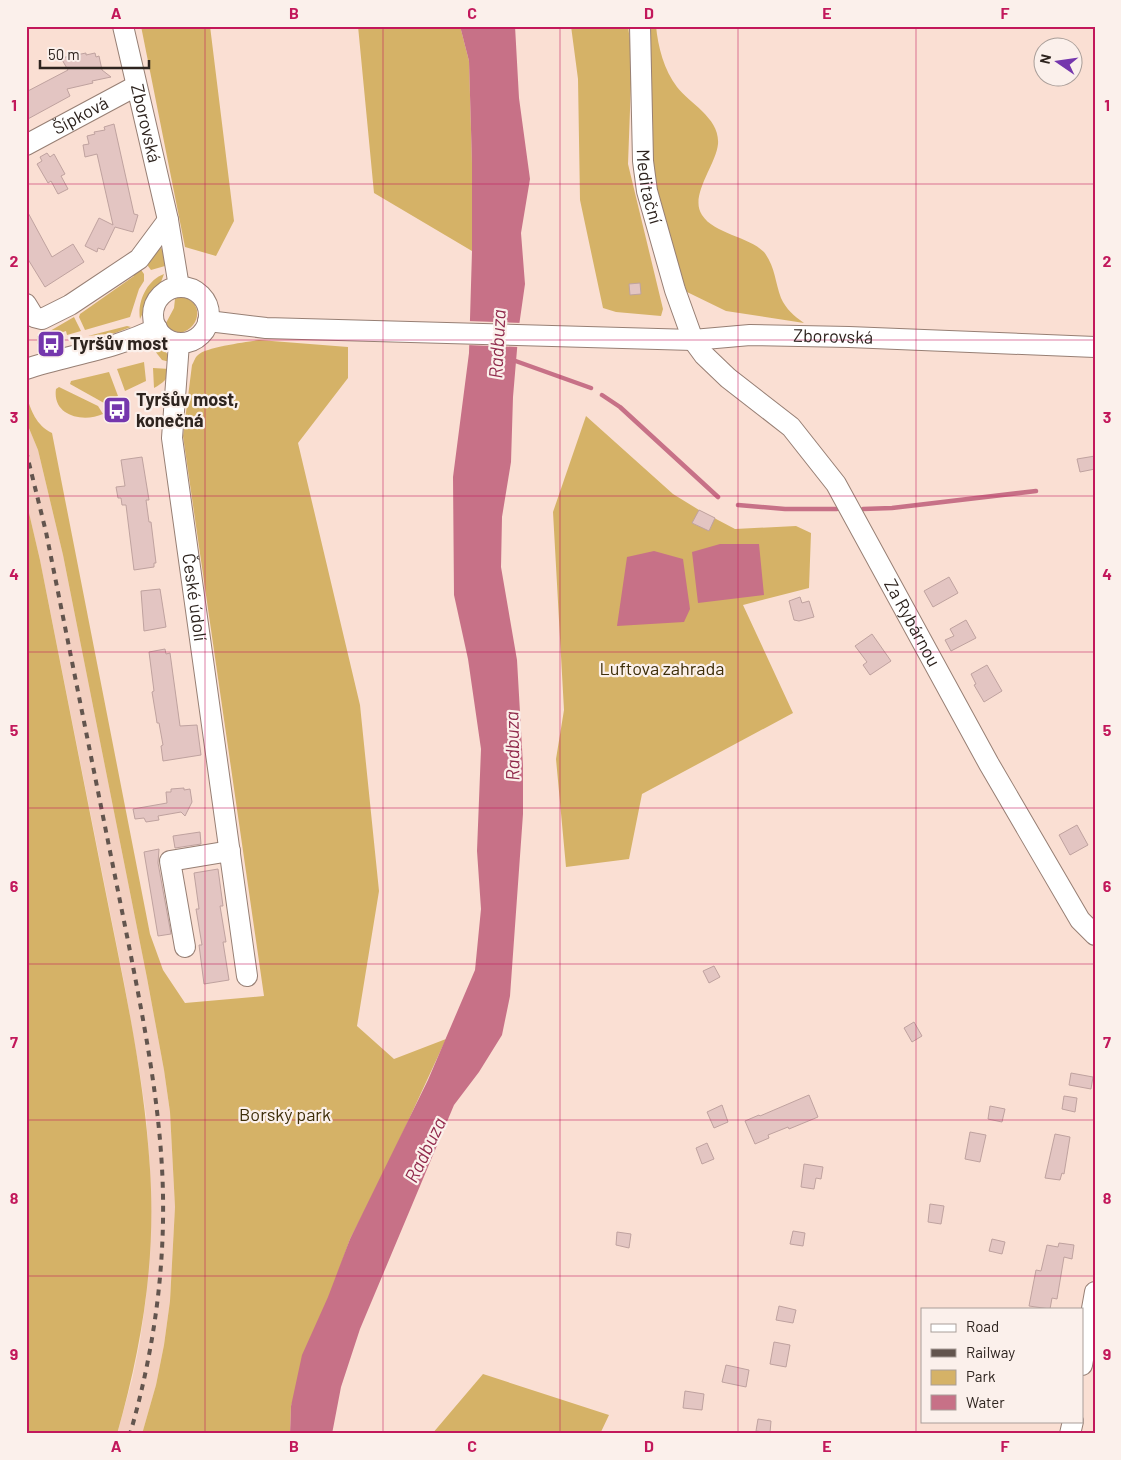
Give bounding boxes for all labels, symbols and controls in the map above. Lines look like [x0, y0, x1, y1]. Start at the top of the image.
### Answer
text: A [111, 3, 122, 22]
text: B [289, 3, 299, 22]
text: C [467, 3, 477, 22]
text: D [644, 3, 654, 22]
text: E [822, 3, 832, 22]
text: F [1001, 3, 1010, 22]
scale bar [40, 38, 149, 70]
north arrow [1034, 38, 1084, 88]
text: 50 m [48, 45, 80, 63]
text: N [1036, 53, 1054, 65]
street label: Zborovská [127, 82, 166, 165]
street label: Šípková [49, 91, 112, 139]
text: 1 [11, 95, 17, 114]
text: 1 [1104, 95, 1110, 114]
street label: Meditační [633, 149, 668, 226]
text: 2 [10, 251, 19, 270]
text: 2 [1103, 251, 1112, 270]
water label: Radbuza [483, 309, 510, 379]
street label: Zborovská [793, 324, 874, 348]
bus stop icon: Tyršův most [36, 329, 66, 359]
place label: Tyršův most [70, 332, 168, 354]
place label: Tyršův most, konečná [136, 388, 239, 431]
bus stop icon: Tyršův most, konečná [102, 395, 132, 425]
text: 3 [10, 407, 18, 426]
text: 3 [1103, 407, 1111, 426]
street label: České údolí [178, 552, 212, 642]
text: 4 [9, 564, 19, 583]
text: 4 [1102, 564, 1112, 583]
street label: Za Rybárnou [880, 575, 946, 670]
park label: Luftova zahrada [600, 657, 724, 679]
water label: Radbuza [499, 711, 524, 781]
text: 5 [10, 720, 19, 739]
text: 5 [1103, 720, 1112, 739]
text: 6 [10, 876, 19, 895]
text: 6 [1103, 876, 1112, 895]
text: 7 [10, 1032, 18, 1051]
text: 7 [1103, 1032, 1111, 1051]
park label: Borský park [239, 1103, 331, 1125]
water label: Radbuza [399, 1113, 450, 1186]
text: 8 [10, 1188, 19, 1207]
text: 8 [1103, 1188, 1112, 1207]
legend [921, 1308, 1084, 1422]
text: Road [966, 1317, 999, 1335]
text: Railway [966, 1343, 1015, 1361]
text: 9 [10, 1344, 18, 1363]
text: 9 [1103, 1344, 1111, 1363]
text: Park [966, 1367, 996, 1385]
text: Water [966, 1393, 1005, 1411]
text: A [111, 1436, 122, 1455]
text: B [289, 1436, 299, 1455]
text: C [467, 1436, 477, 1455]
text: D [644, 1436, 654, 1455]
text: E [822, 1436, 832, 1455]
text: F [1001, 1436, 1010, 1455]

